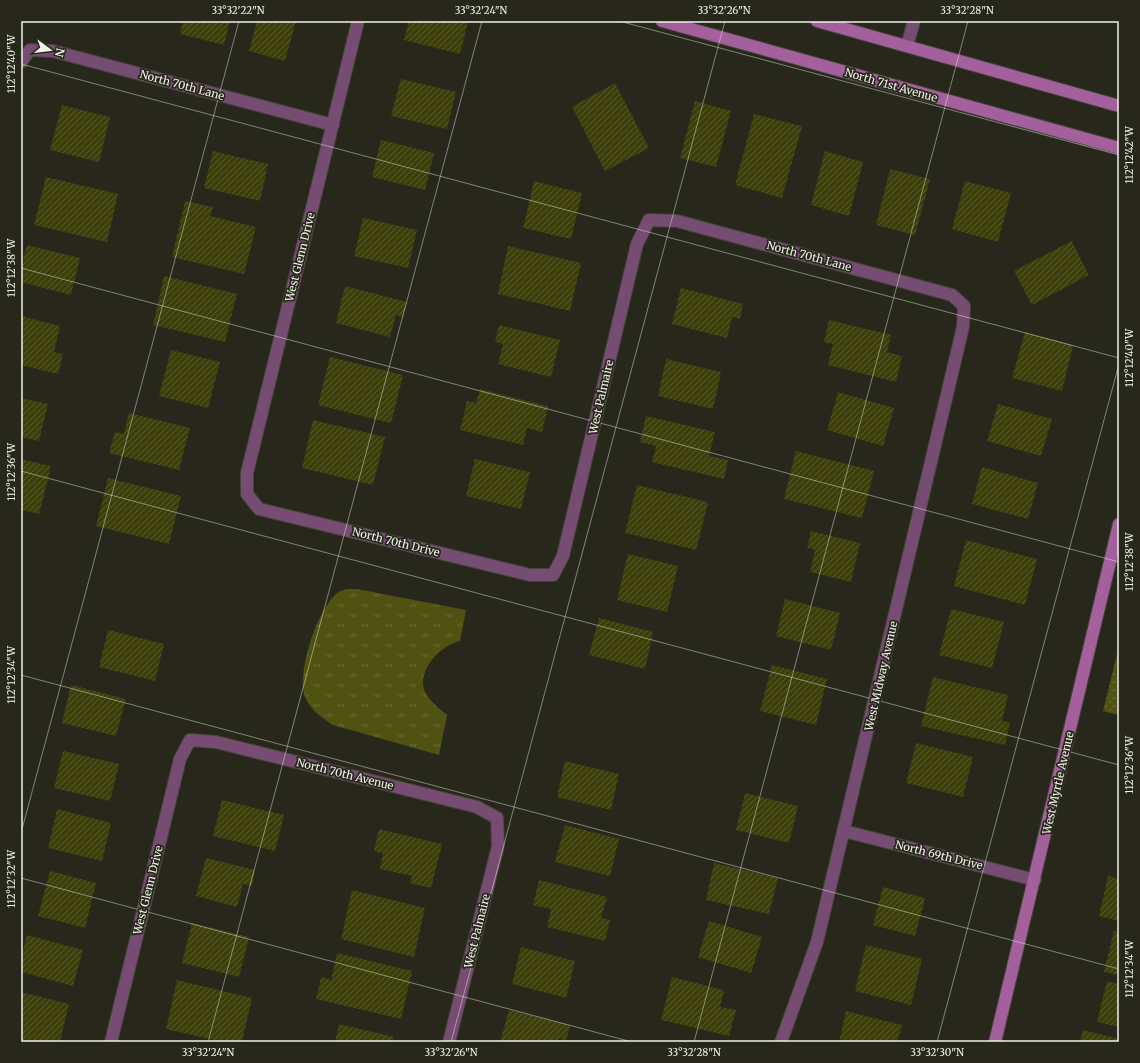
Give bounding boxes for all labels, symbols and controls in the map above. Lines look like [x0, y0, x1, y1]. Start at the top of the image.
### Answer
text: 33°32'22"N [211, 4, 265, 17]
text: 33°32'24"N [455, 4, 508, 17]
text: 33°32'26"N [698, 4, 751, 17]
text: 33°32'28"N [940, 4, 994, 17]
north arrow [30, 30, 70, 70]
text: 112°12'40"W [5, 34, 18, 93]
text: N [52, 47, 68, 59]
street label: North 71st Avenue [843, 65, 939, 105]
street label: North 70th Lane [138, 67, 226, 103]
text: 112°12'42"W [1123, 125, 1136, 184]
street label: West Glenn Drive [282, 211, 318, 304]
text: 112°12'38"W [5, 238, 18, 297]
street label: North 70th Lane [765, 238, 853, 274]
text: 112°12'40"W [1123, 328, 1136, 387]
street label: West Palmaire [585, 358, 616, 436]
text: 112°12'36"W [5, 442, 18, 501]
street label: North 70th Drive [351, 524, 441, 560]
text: 112°12'38"W [1123, 532, 1136, 591]
street label: West Midway Avenue [861, 620, 900, 733]
text: 112°12'34"W [5, 645, 18, 704]
street label: West Myrtle Avenue [1039, 730, 1077, 837]
text: 112°12'36"W [1123, 735, 1136, 794]
street label: North 70th Avenue [295, 755, 395, 793]
street label: North 69th Drive [894, 837, 984, 873]
street label: West Glenn Drive [130, 844, 166, 937]
text: 112°12'32"W [5, 849, 18, 908]
street label: West Palmaire [461, 892, 493, 970]
text: 112°12'34"W [1123, 939, 1136, 998]
text: 33°32'24"N [182, 1046, 235, 1059]
text: 33°32'26"N [425, 1046, 478, 1059]
text: 33°32'28"N [667, 1046, 721, 1059]
text: 33°32'30"N [910, 1046, 964, 1059]

